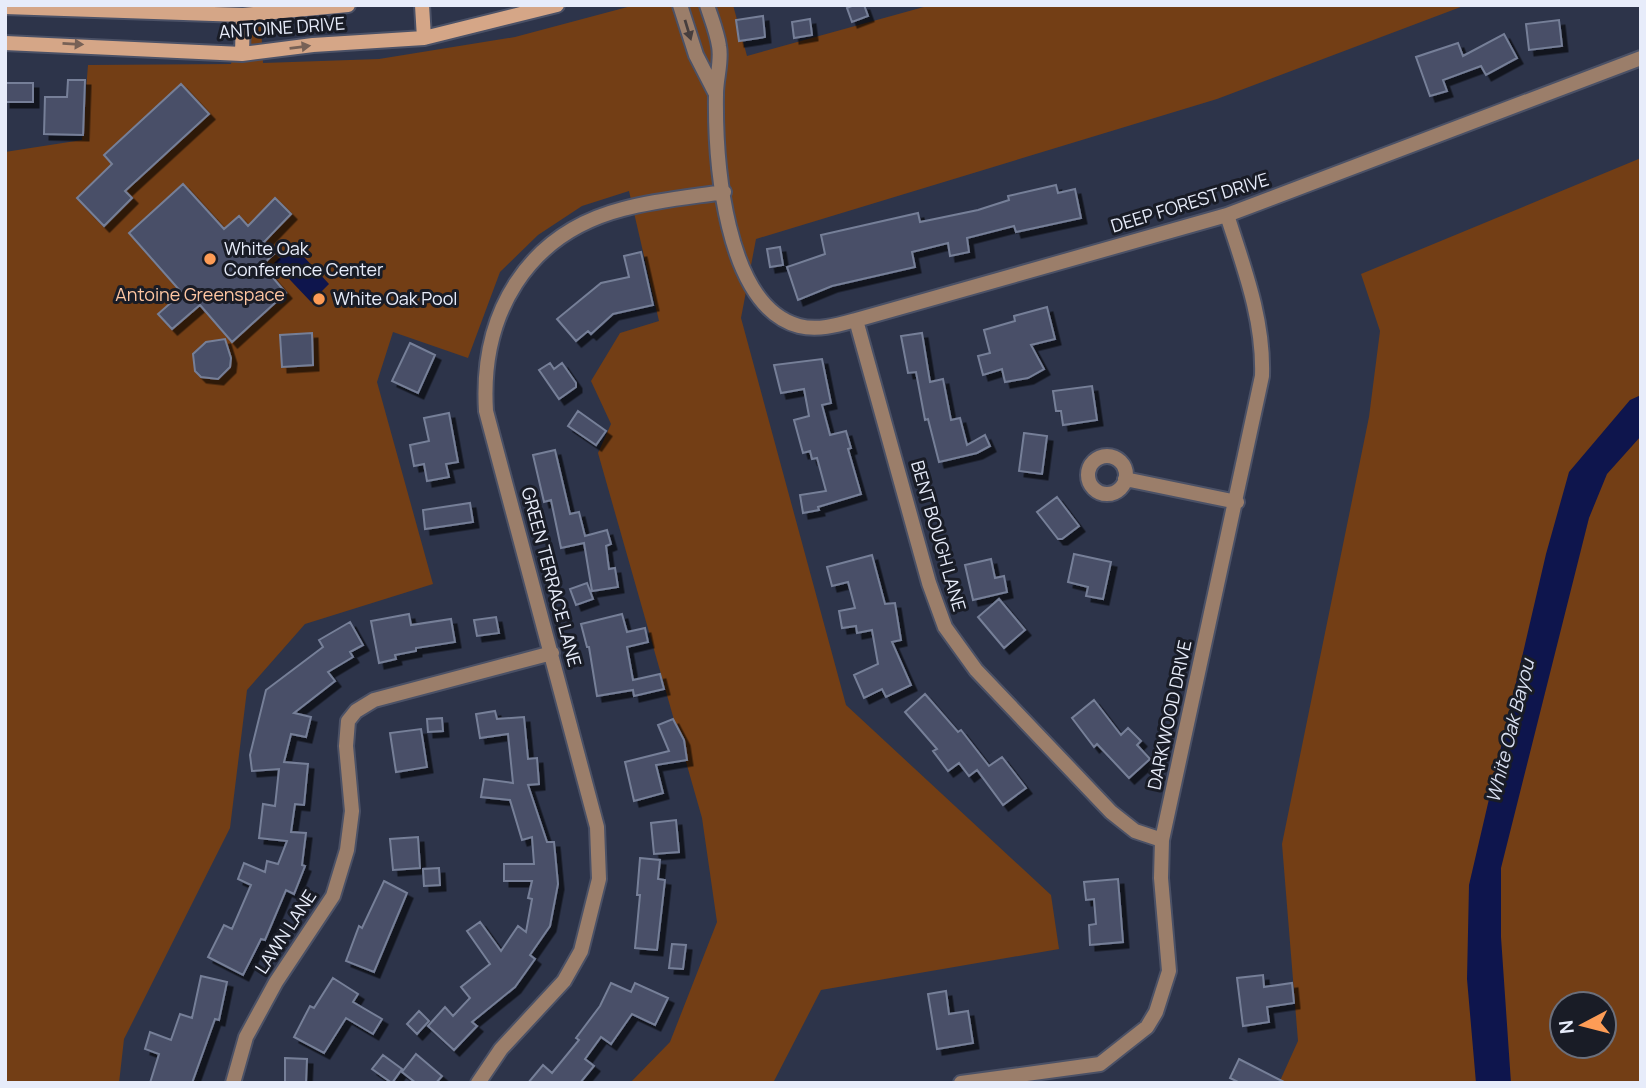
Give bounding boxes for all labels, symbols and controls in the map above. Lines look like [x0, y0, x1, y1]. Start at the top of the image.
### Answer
street label: ANTOINE DRIVE [218, 11, 346, 43]
one-way arrow [684, 20, 694, 41]
one-way arrow [63, 39, 85, 50]
one-way arrow [289, 41, 311, 52]
street label: DEEP FOREST DRIVE [1108, 167, 1272, 237]
place label: White Oak Conference Center [224, 236, 384, 281]
marker: White Oak Conference Center [202, 251, 218, 267]
park label: Antoine Greenspace [115, 282, 285, 306]
place label: White Oak Pool [333, 286, 458, 310]
marker: White Oak Pool [311, 291, 327, 307]
street label: BENT BOUGH LANE [906, 457, 972, 614]
street label: GREEN TERRACE LANE [516, 484, 588, 669]
street label: DARKWOOD DRIVE [1141, 638, 1197, 792]
water label: White Oak Bayou [1480, 655, 1541, 805]
street label: LAWN LANE [249, 885, 321, 978]
north arrow [1548, 990, 1618, 1060]
text: N [1552, 1019, 1580, 1035]

